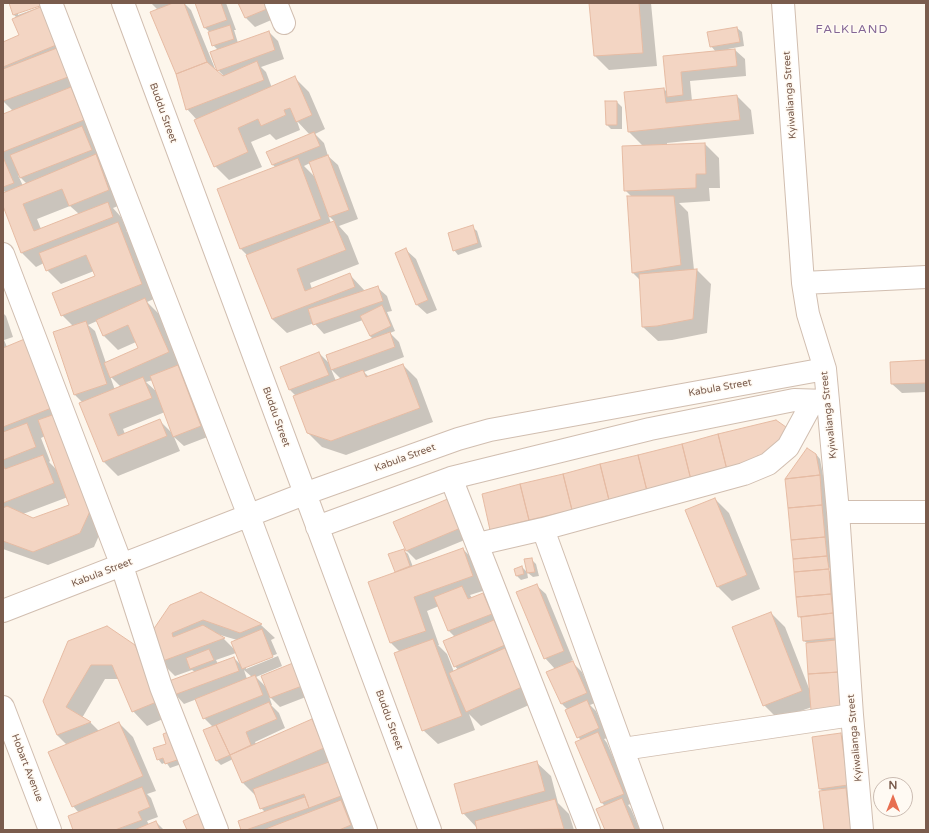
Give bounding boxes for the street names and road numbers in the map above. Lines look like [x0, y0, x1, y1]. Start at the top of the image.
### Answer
street label: Kyiwalianga Street [781, 51, 799, 139]
street label: Buddu Street [147, 81, 179, 145]
street label: Kyiwalianga Street [818, 371, 840, 459]
street label: Kabula Street [687, 377, 753, 399]
street label: Buddu Street [260, 385, 292, 449]
street label: Kabula Street [373, 441, 437, 475]
street label: Kabula Street [70, 556, 134, 590]
street label: Buddu Street [373, 688, 405, 752]
street label: Kyiwalianga Street [845, 694, 865, 782]
street label: Hobart Avenue [9, 732, 45, 804]

